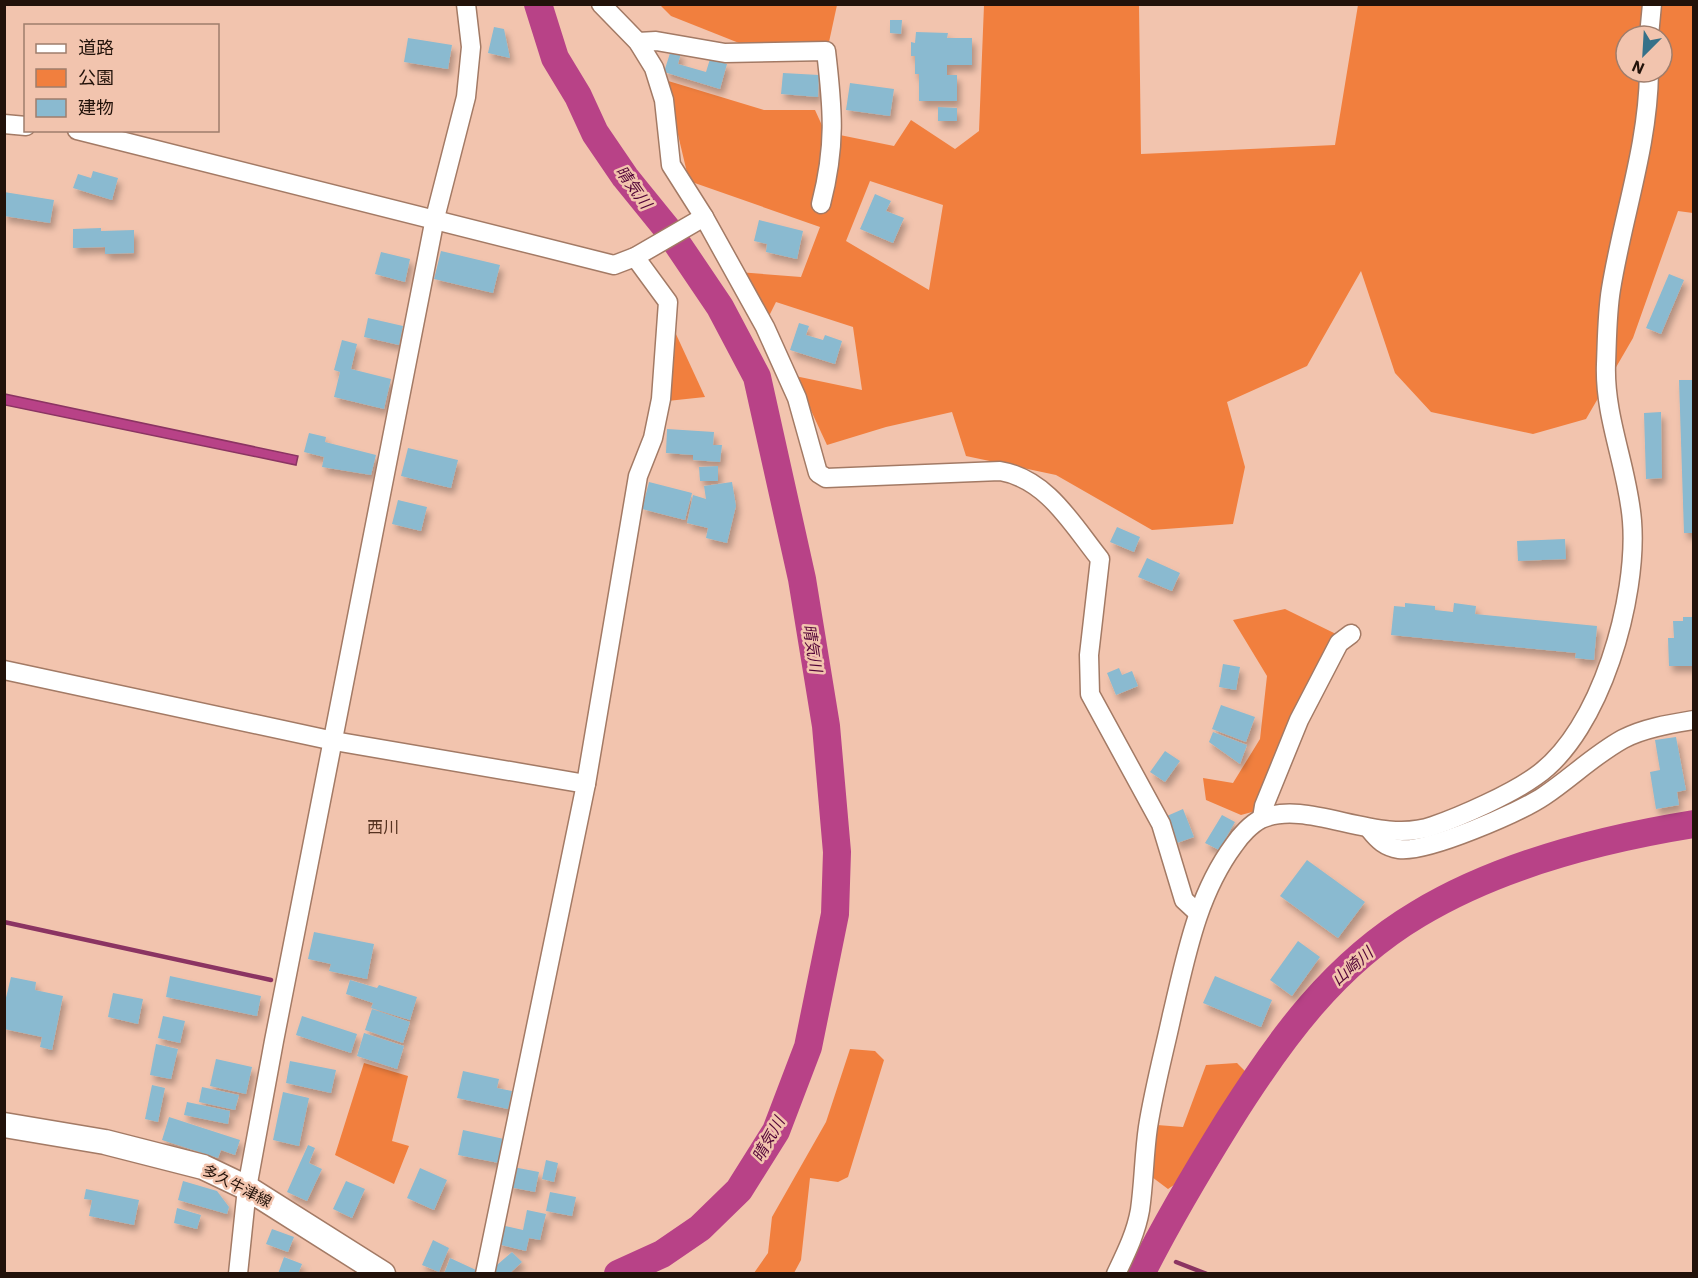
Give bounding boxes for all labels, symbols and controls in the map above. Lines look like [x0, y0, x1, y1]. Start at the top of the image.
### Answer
legend [24, 24, 219, 132]
north arrow [1614, 24, 1674, 84]
text: 道路 [78, 36, 114, 59]
text: N [1629, 56, 1647, 79]
text: 公園 [78, 66, 114, 89]
text: 建物 [78, 96, 114, 119]
water label: 晴気川 [612, 162, 657, 214]
water label: 晴気川 [799, 623, 827, 675]
district label: 西川 [367, 817, 399, 837]
water label: 山崎川 [1327, 941, 1378, 989]
water label: 晴気川 [748, 1111, 789, 1165]
street label: 多久牛津線 [199, 1160, 275, 1211]

